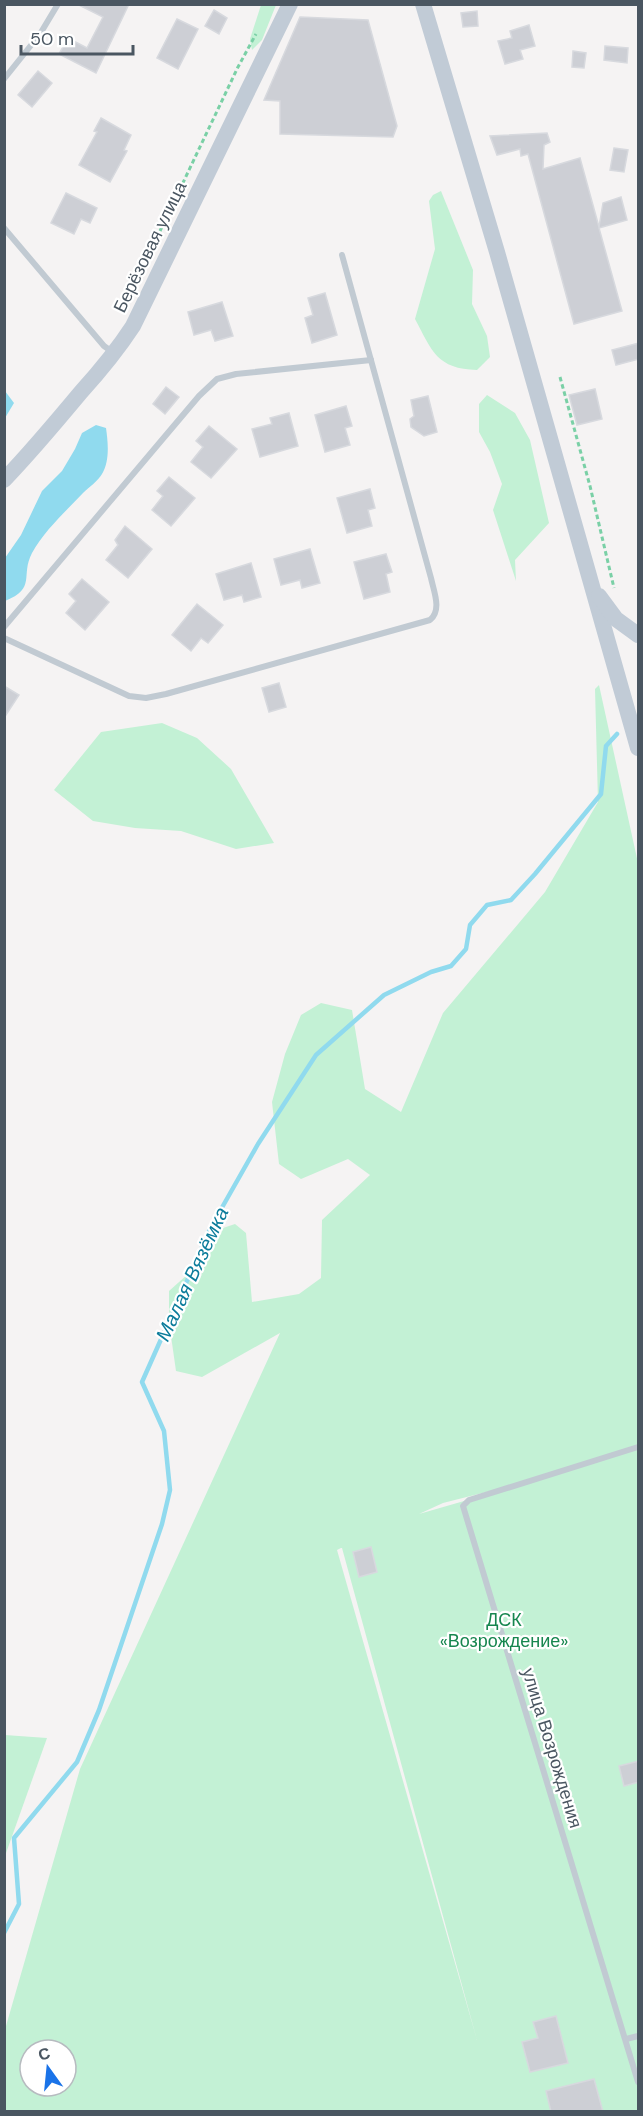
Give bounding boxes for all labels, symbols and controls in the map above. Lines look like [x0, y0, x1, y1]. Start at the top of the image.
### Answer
scale bar [21, 18, 134, 56]
text: 50 m [30, 27, 74, 51]
street label: Берёзовая улица [108, 176, 193, 317]
water label: Малая Вязёмка [150, 1203, 234, 1345]
park label: ДСК «Возрождение» [440, 1608, 568, 1653]
street label: улица Возрождения [516, 1665, 588, 1831]
north arrow [18, 2038, 78, 2098]
text: С [36, 2042, 53, 2066]

